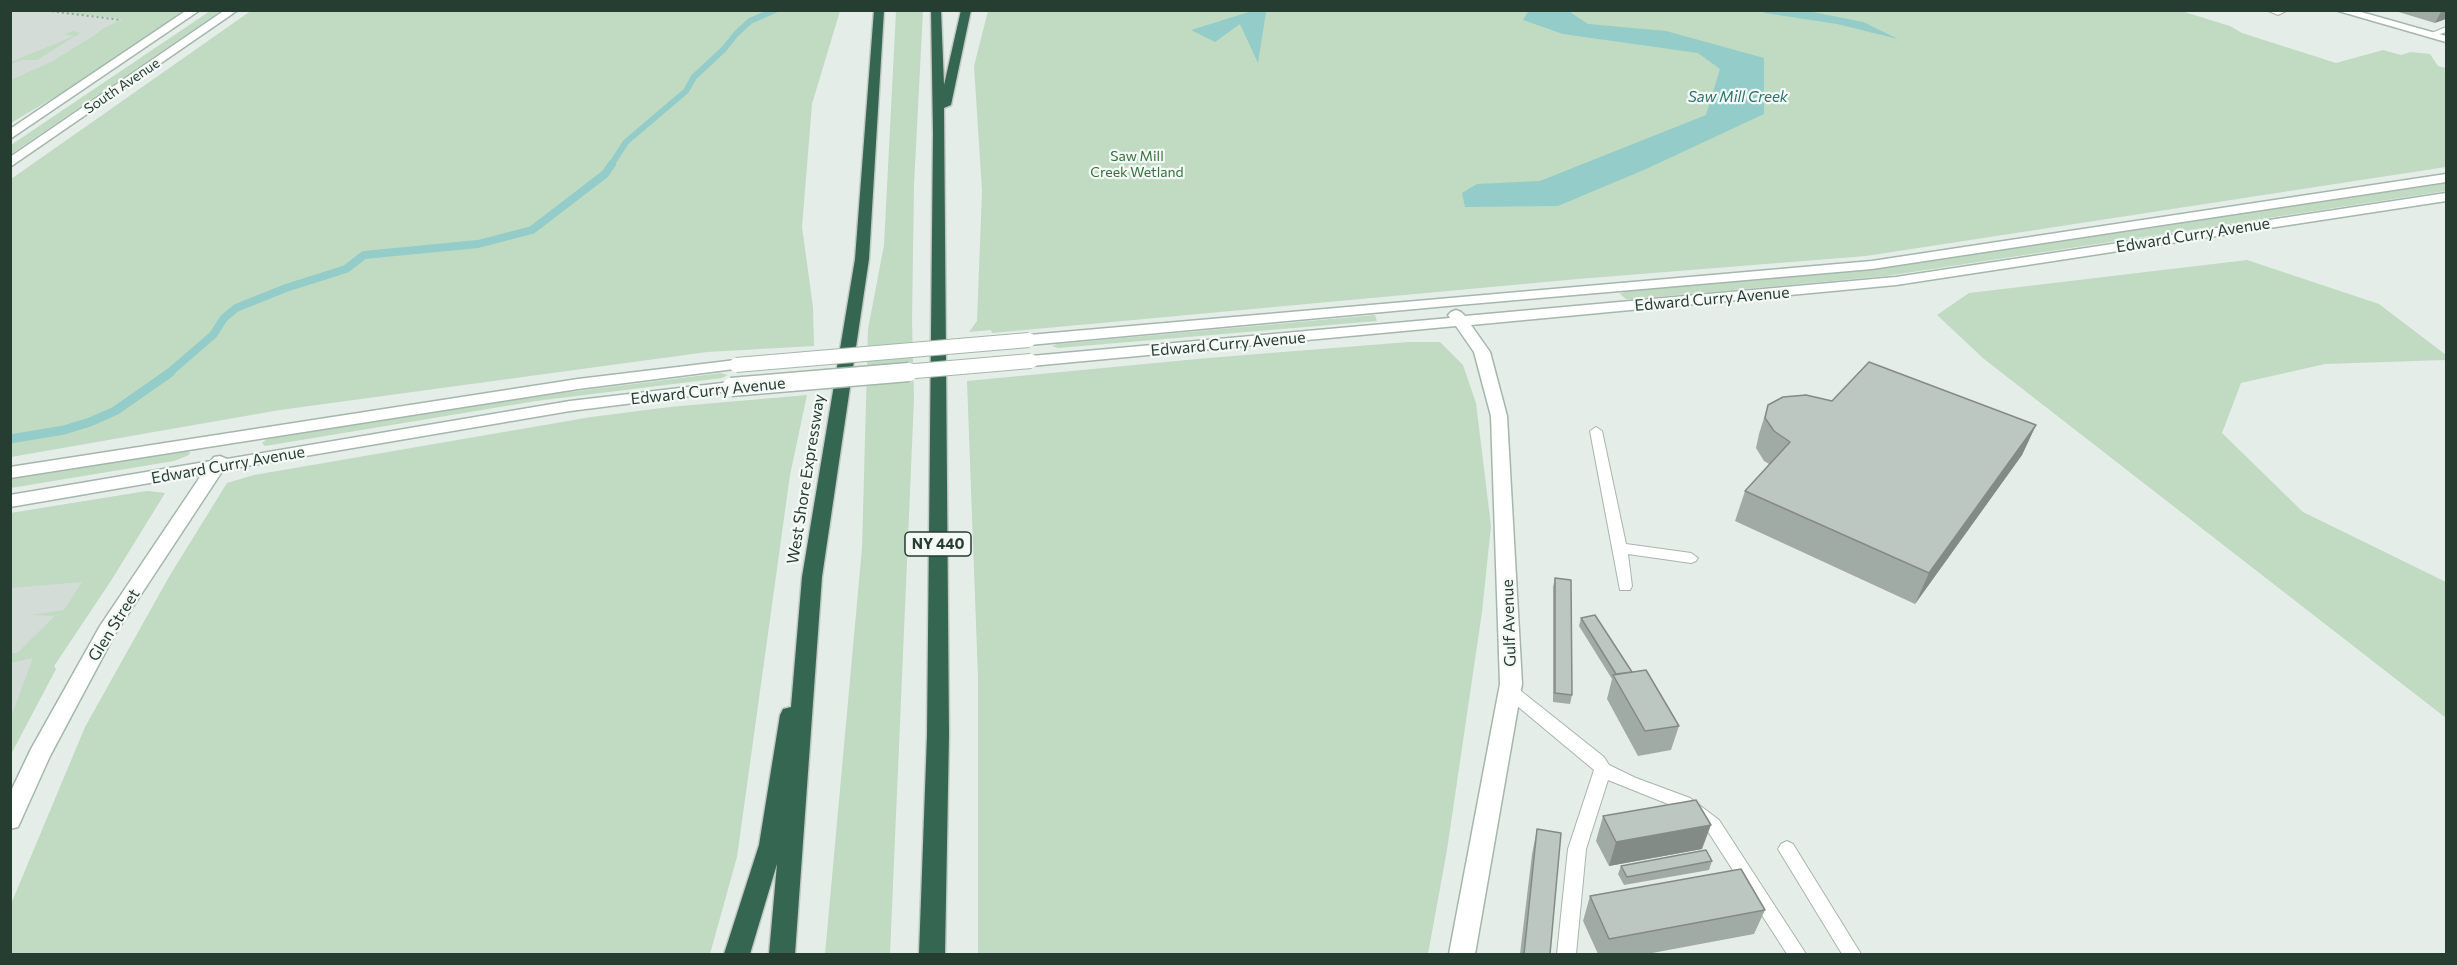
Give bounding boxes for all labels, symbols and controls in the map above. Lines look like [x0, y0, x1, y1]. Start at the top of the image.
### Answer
street label: South Avenue [81, 55, 163, 117]
water label: Saw Mill Creek [1688, 88, 1788, 106]
park label: Saw Mill Creek Wetland [1090, 148, 1184, 180]
street label: Edward Curry Avenue [2115, 213, 2271, 257]
street label: Edward Curry Avenue [1634, 283, 1790, 315]
street label: Edward Curry Avenue [1150, 328, 1306, 360]
street label: Edward Curry Avenue [630, 373, 786, 409]
street label: West Shore Expressway [783, 393, 829, 565]
street label: Edward Curry Avenue [150, 442, 306, 488]
road number: NY 440 [905, 532, 971, 556]
street label: Gulf Avenue [1498, 579, 1520, 667]
street label: Glen Street [84, 585, 144, 665]

